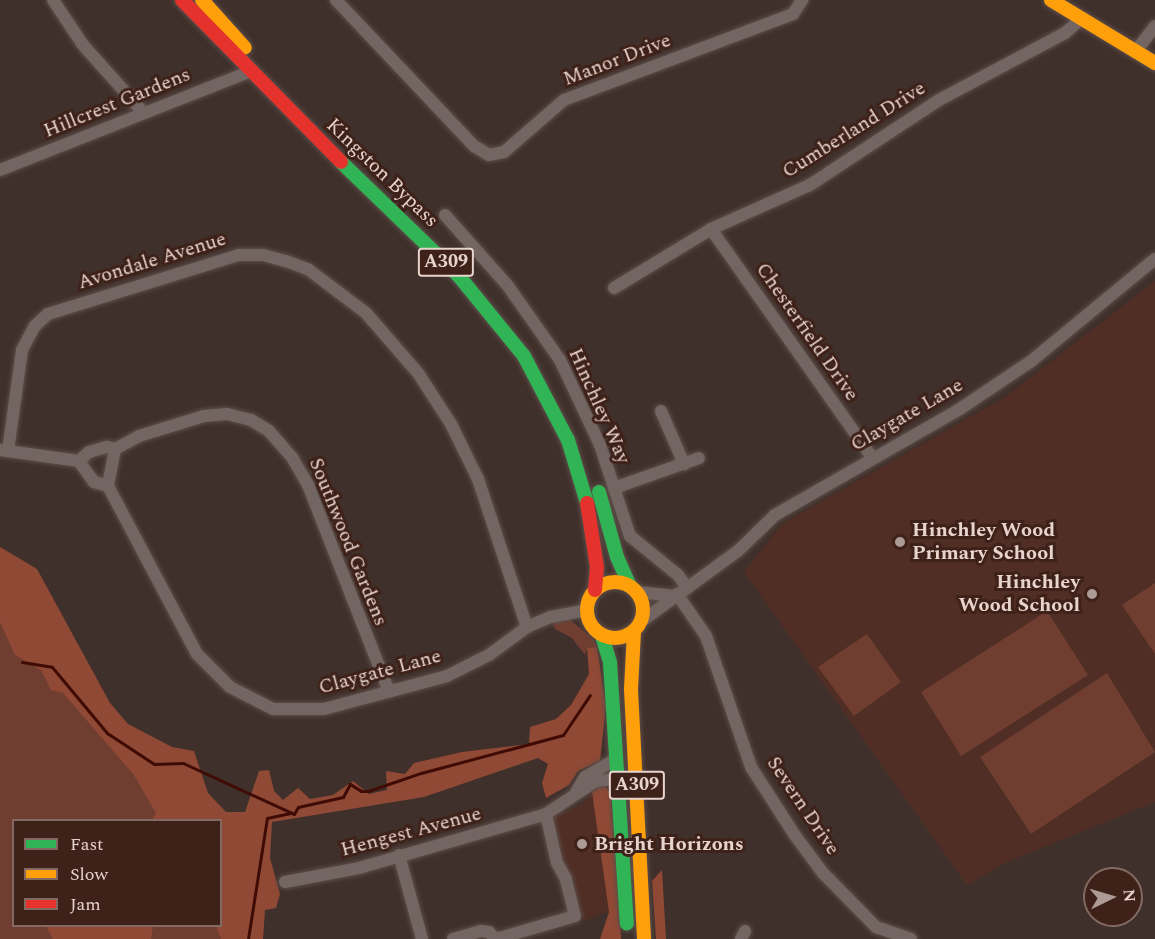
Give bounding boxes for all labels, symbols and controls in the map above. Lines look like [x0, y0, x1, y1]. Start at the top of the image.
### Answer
street label: Manor Drive [560, 28, 674, 92]
street label: Hillcrest Gardens [40, 63, 194, 143]
street label: Cumberland Drive [778, 76, 930, 184]
street label: Kingston Bypass [321, 113, 443, 233]
street label: Avondale Avenue [75, 227, 229, 295]
road number: A309 [418, 247, 474, 277]
street label: Chesterfield Drive [750, 258, 864, 406]
street label: Hinchley Way [563, 344, 635, 468]
street label: Claygate Lane [847, 373, 967, 457]
street label: Southwood Gardens [303, 455, 393, 629]
place label: Hinchley Wood Primary School [912, 518, 1055, 565]
marker: Hinchley Wood Primary School [893, 535, 907, 549]
place label: Hinchley Wood School [958, 570, 1080, 617]
marker: Hinchley Wood School [1085, 587, 1099, 601]
street label: Claygate Lane [316, 644, 444, 700]
street label: Severn Drive [761, 752, 845, 860]
road number: A309 [608, 770, 666, 800]
street label: Hengest Avenue [338, 802, 484, 862]
legend [12, 819, 222, 927]
text: Fast [70, 831, 103, 858]
place label: Bright Horizons [594, 832, 744, 856]
marker: Bright Horizons [575, 837, 589, 851]
text: Slow [70, 861, 108, 888]
north arrow [1083, 867, 1143, 927]
text: N [1116, 888, 1141, 903]
text: Jam [70, 891, 101, 918]

